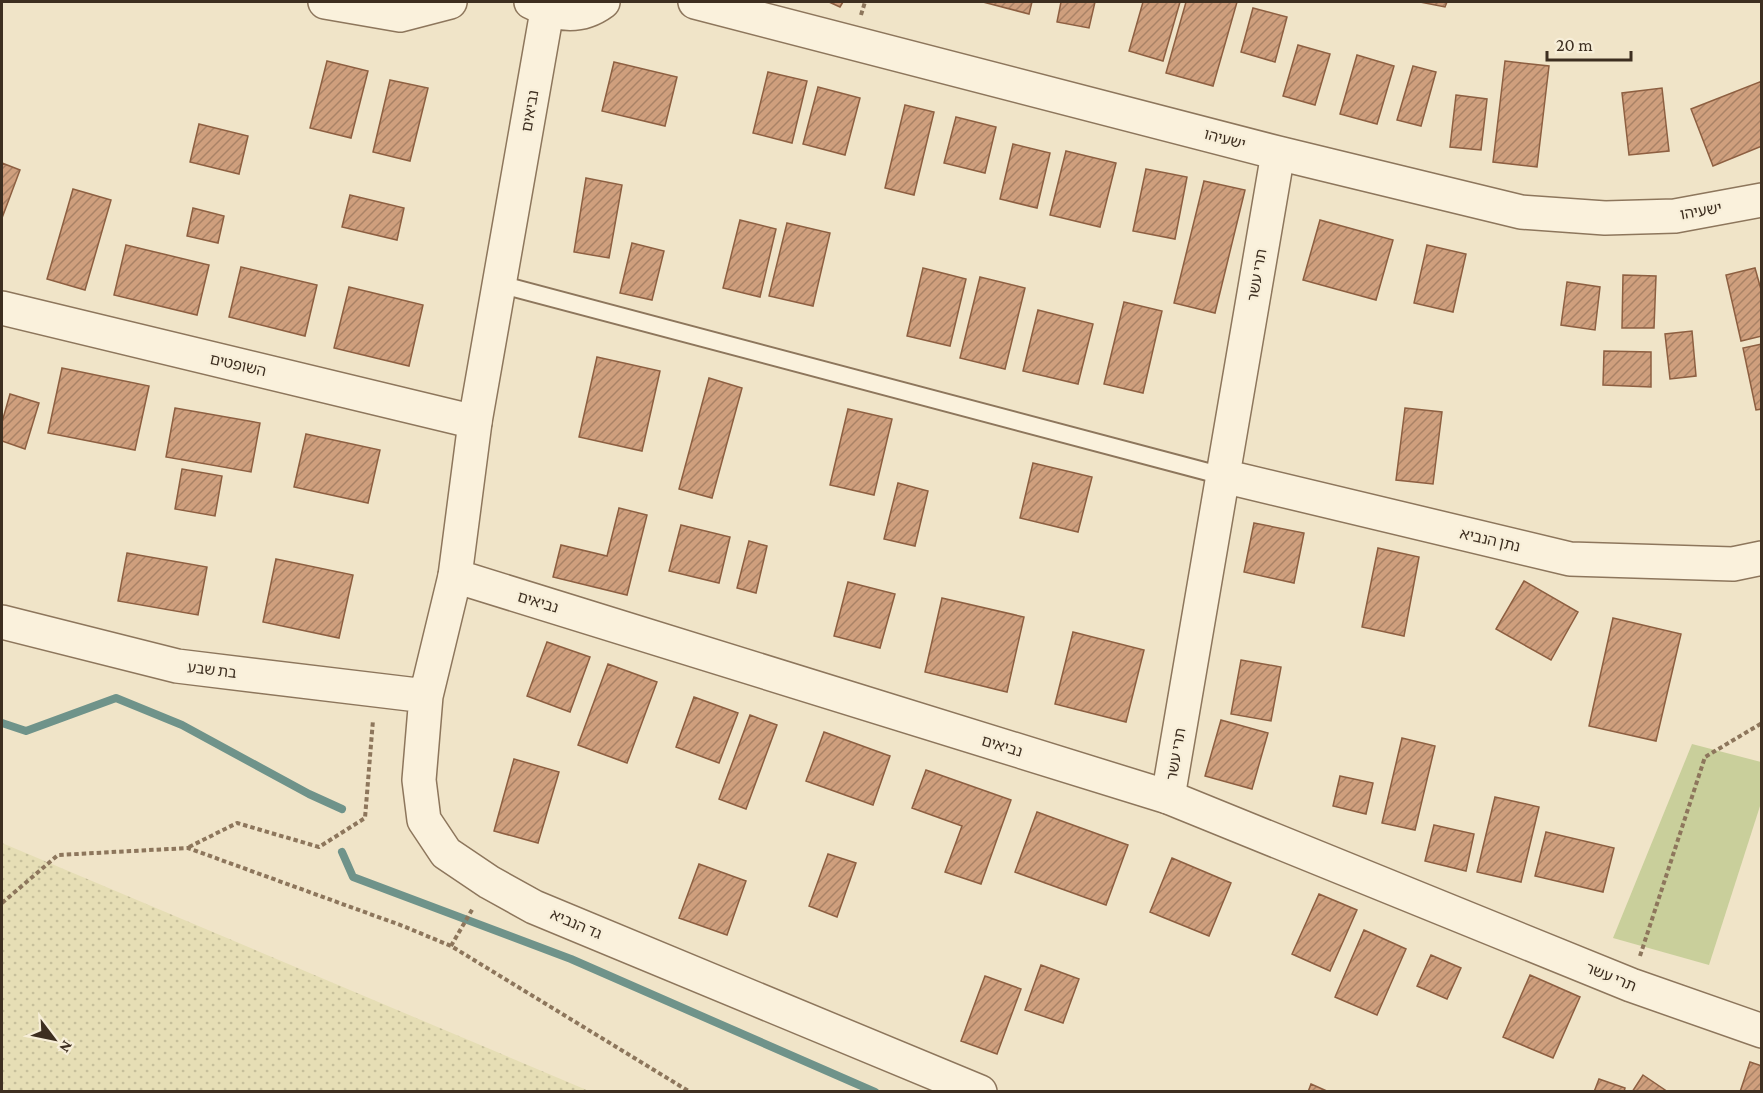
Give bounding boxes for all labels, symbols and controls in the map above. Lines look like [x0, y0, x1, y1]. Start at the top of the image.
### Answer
scale bar [1547, 24, 1631, 62]
text: 20 m [1556, 35, 1593, 55]
street label: נביאים [518, 89, 542, 133]
street label: ישעיהו [1202, 126, 1248, 152]
street label: ישעיהו [1679, 199, 1723, 223]
street label: תרי עשר [1245, 248, 1269, 302]
street label: השופטים [208, 351, 268, 379]
street label: נתן הנביא [1458, 525, 1522, 555]
street label: נביאים [516, 588, 560, 616]
street label: בת שבע [186, 659, 238, 681]
street label: תרי עשר [1164, 727, 1188, 781]
street label: נביאים [980, 732, 1024, 760]
street label: גד הנביא [548, 906, 604, 942]
street label: תרי עשר [1583, 960, 1639, 994]
north arrow [24, 1009, 84, 1069]
text: N [56, 1038, 76, 1056]

